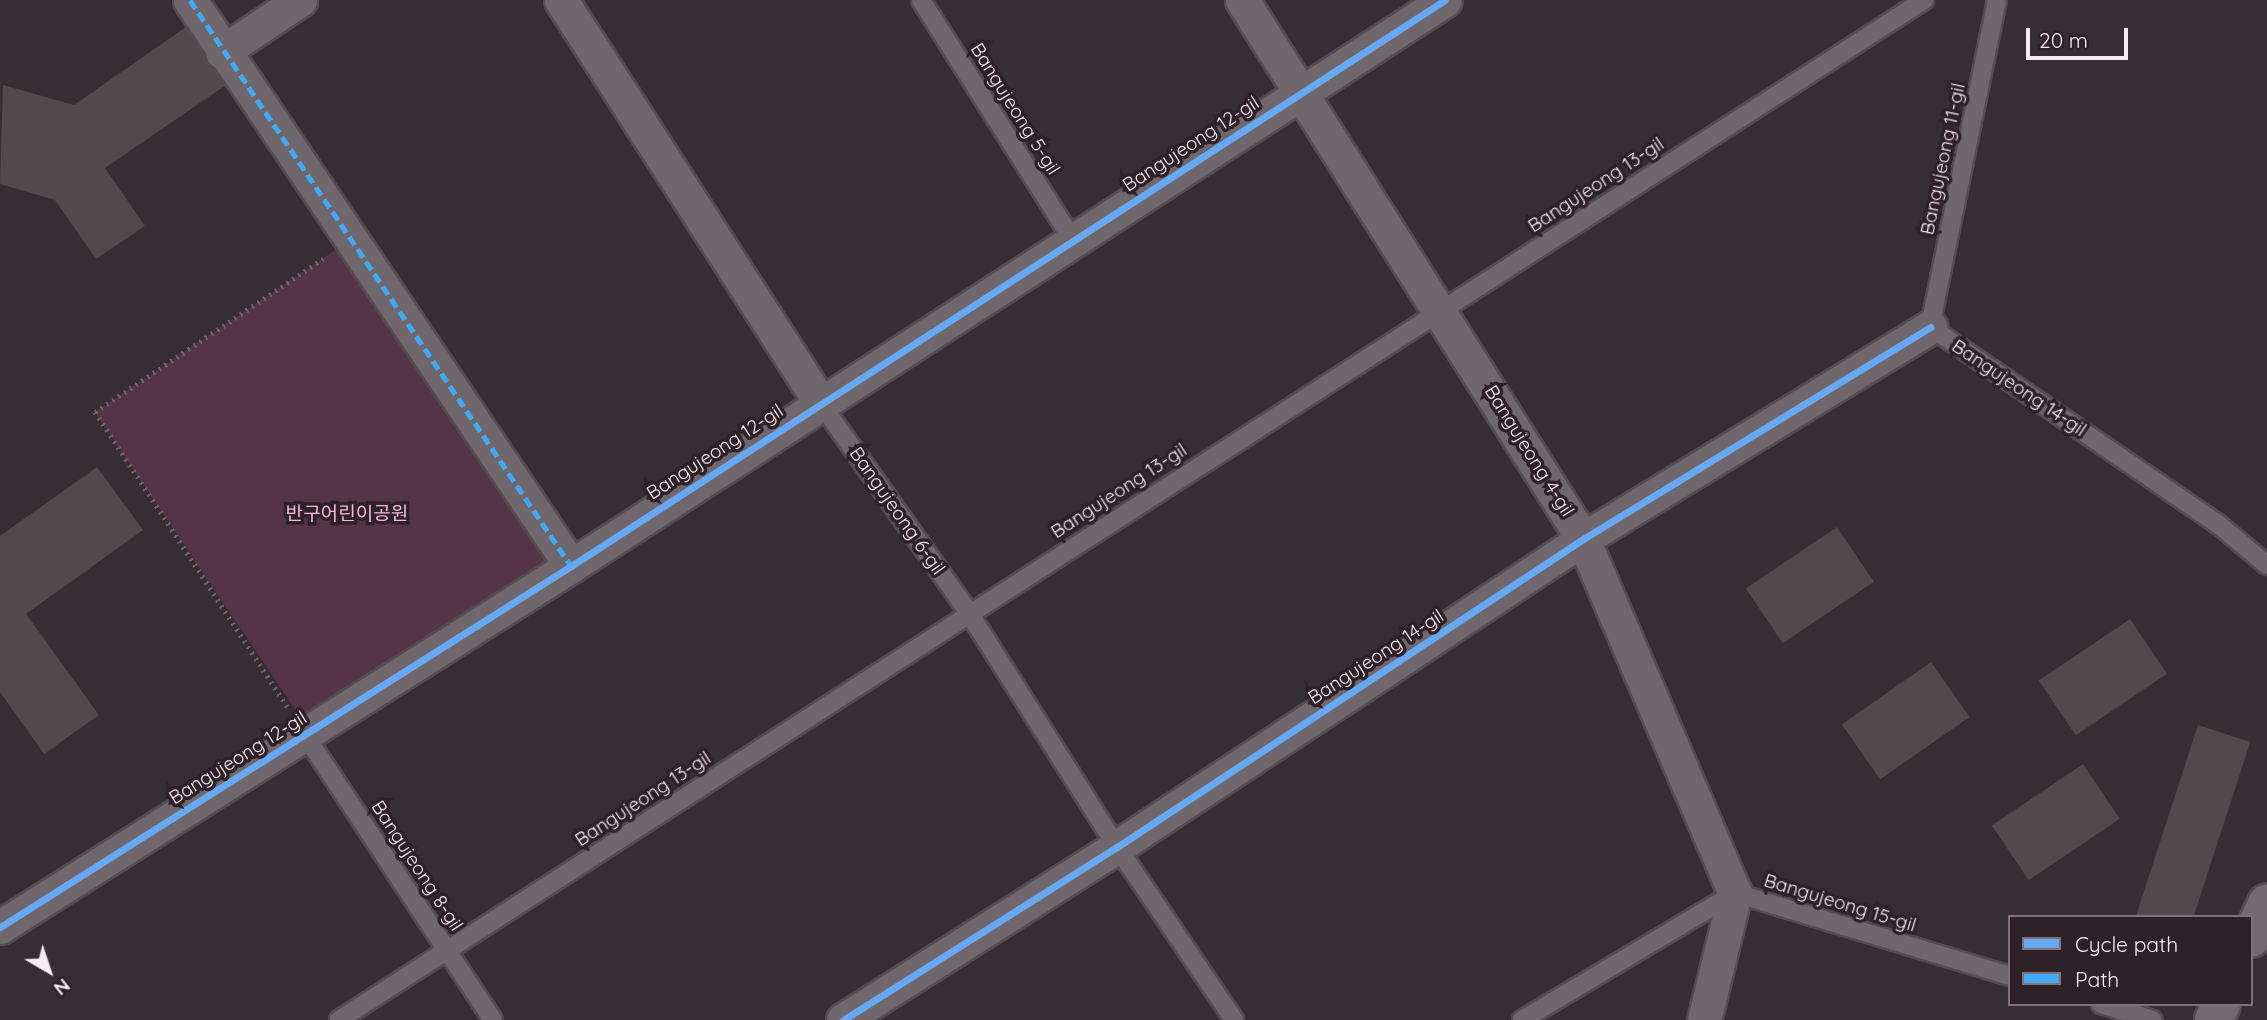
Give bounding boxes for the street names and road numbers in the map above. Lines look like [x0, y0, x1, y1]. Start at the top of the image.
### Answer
street label: Bangujeong 5-gil [965, 39, 1065, 179]
street label: Bangujeong 11-gil [1916, 81, 1970, 237]
street label: Bangujeong 12-gil [1119, 91, 1263, 197]
street label: Bangujeong 13-gil [1524, 133, 1668, 237]
street label: Bangujeong 14-gil [1947, 335, 2091, 441]
street label: Bangujeong 4-gil [1479, 381, 1579, 521]
street label: Bangujeong 12-gil [643, 399, 787, 505]
street label: Bangujeong 13-gil [1047, 439, 1191, 543]
street label: Bangujeong 6-gil [844, 443, 950, 579]
street label: Bangujeong 14-gil [1304, 605, 1448, 709]
street label: Bangujeong 12-gil [165, 706, 311, 810]
street label: Bangujeong 13-gil [571, 747, 715, 851]
street label: Bangujeong 8-gil [366, 797, 468, 935]
street label: Bangujeong 15-gil [1761, 869, 1919, 937]

